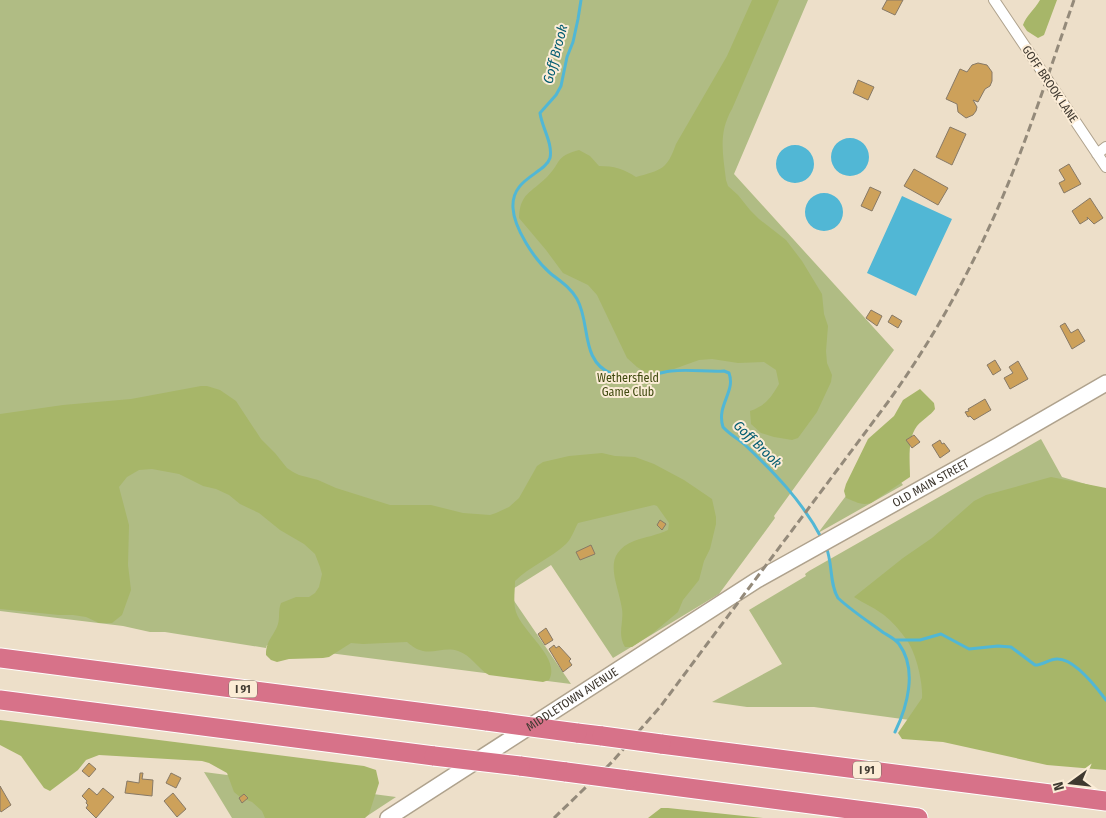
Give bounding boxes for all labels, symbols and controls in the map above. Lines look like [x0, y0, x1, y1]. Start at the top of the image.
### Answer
water label: Goff Brook [539, 23, 572, 86]
street label: GOFF BROOK LANE [1019, 43, 1081, 125]
park label: Wethersfield Game Club [597, 371, 659, 399]
water label: Goff Brook [730, 417, 785, 472]
street label: OLD MAIN STREET [890, 456, 972, 510]
street label: MIDDLETOWN AVENUE [524, 664, 621, 734]
road number: I 91 [229, 681, 257, 698]
north arrow [1046, 758, 1096, 808]
road number: I 91 [853, 762, 881, 778]
text: N [1050, 780, 1068, 792]

